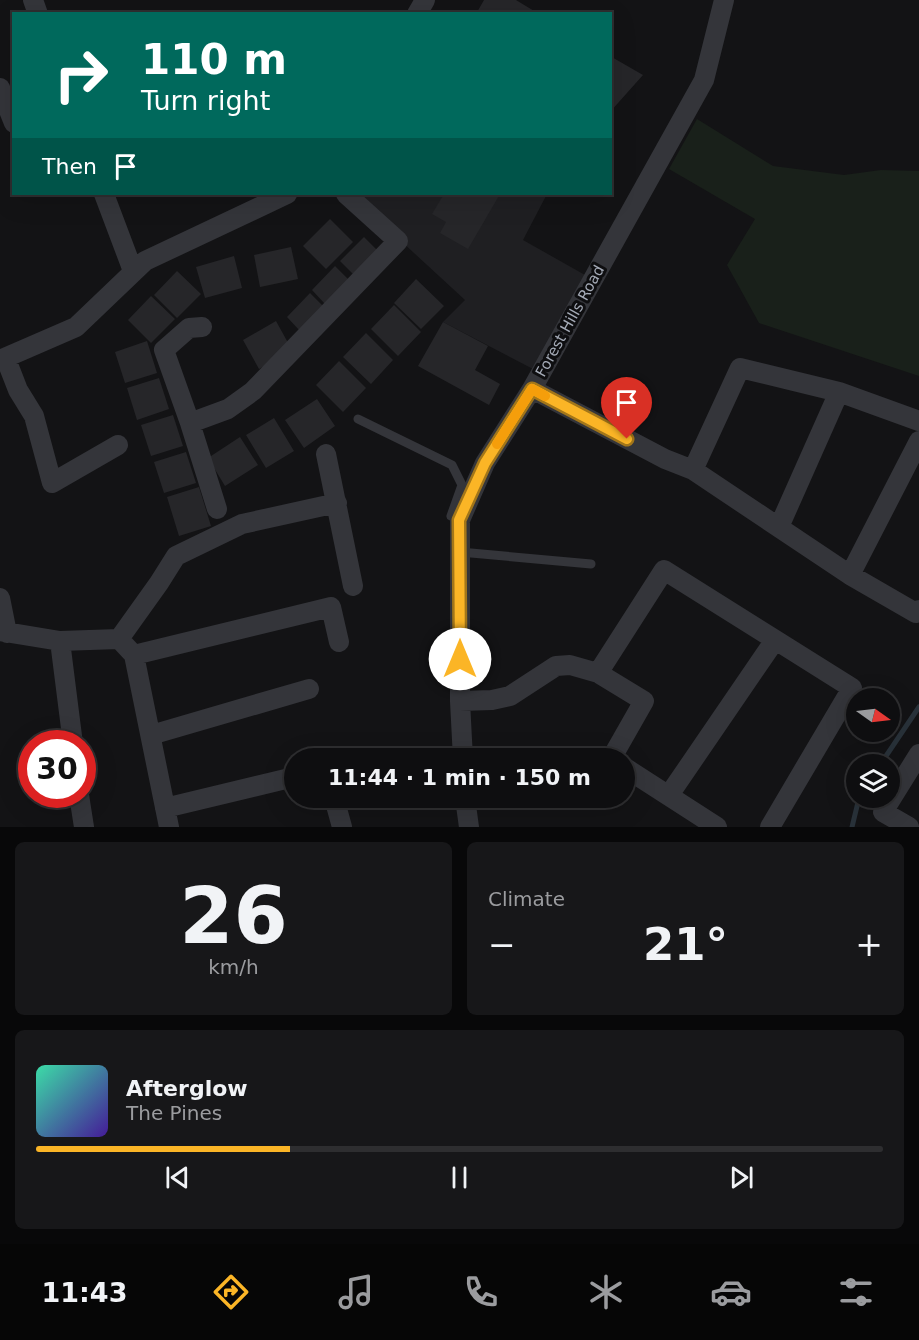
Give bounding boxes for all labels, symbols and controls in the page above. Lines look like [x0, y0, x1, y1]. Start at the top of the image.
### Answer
text: 110 m [141, 35, 287, 84]
icon: right [42, 36, 120, 114]
text: Turn right [141, 85, 270, 116]
icon: arrive [109, 150, 142, 183]
text: Then [42, 154, 97, 179]
street label: Forest Hills Road [532, 262, 608, 380]
pin [601, 377, 652, 439]
icon: arrive [610, 386, 643, 419]
position arrow [428, 627, 492, 691]
north arrow [846, 688, 900, 742]
map controls [846, 688, 900, 808]
speed limit sign: 30 [18, 730, 96, 808]
button: layers [846, 754, 900, 808]
text: 11:44 · 1 min · 150 m [328, 765, 591, 790]
text: 26 [179, 871, 288, 961]
text: Climate [488, 887, 565, 911]
text: 21° [643, 918, 728, 971]
text: − [488, 925, 516, 964]
text: + [855, 925, 883, 964]
text: km/h [208, 955, 259, 979]
text: Afterglow [126, 1076, 248, 1101]
text: The Pines [126, 1101, 222, 1125]
icon: previous [161, 1161, 194, 1194]
icon: pause [443, 1161, 476, 1194]
icon: next [725, 1161, 758, 1194]
icon: directions [210, 1271, 252, 1313]
icon: music [335, 1271, 377, 1313]
icon: phone [460, 1271, 502, 1313]
icon: climate [585, 1271, 627, 1313]
icon: car [710, 1271, 752, 1313]
icon: filters [835, 1271, 877, 1313]
text: 11:43 [42, 1277, 127, 1308]

